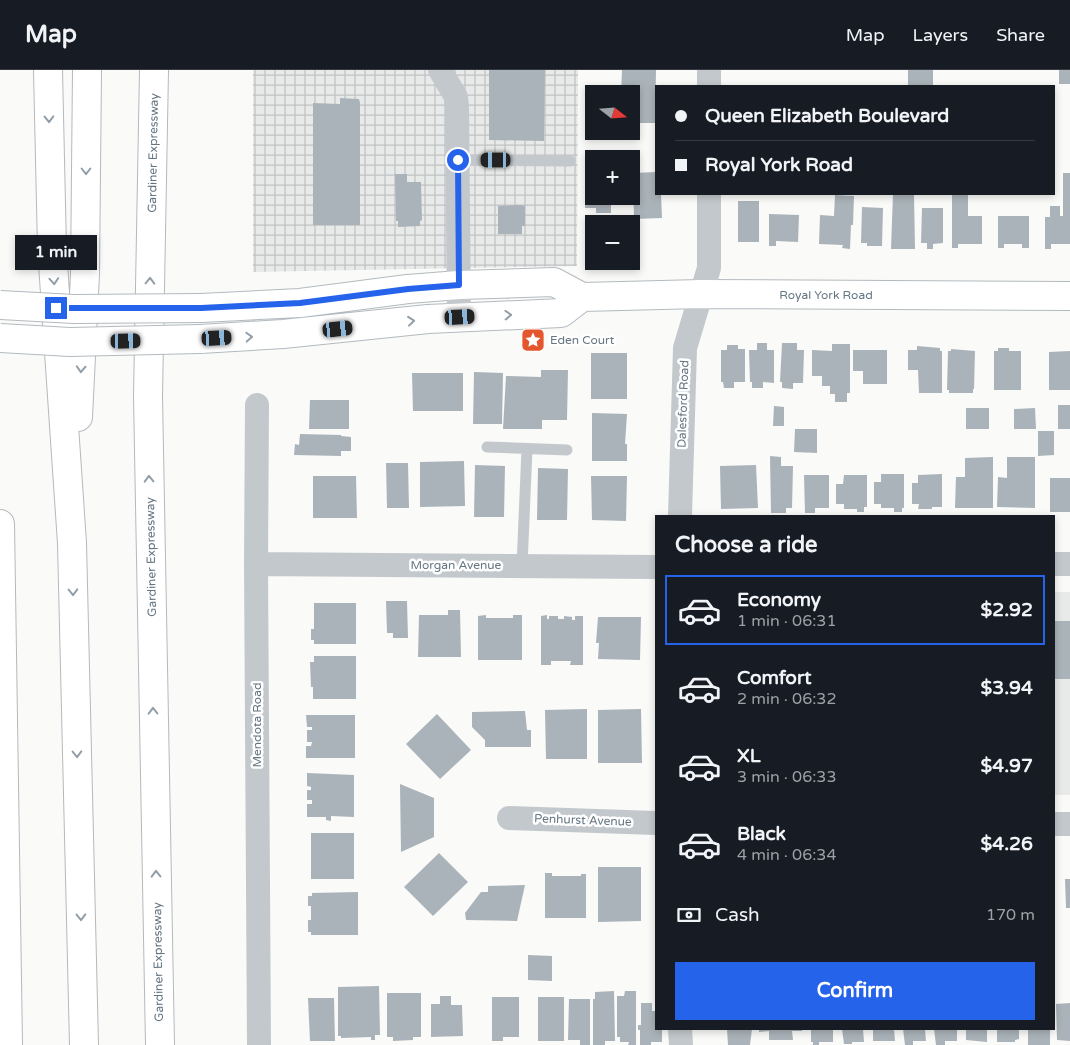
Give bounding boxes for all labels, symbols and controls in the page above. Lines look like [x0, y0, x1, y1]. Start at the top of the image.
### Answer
text: Map [25, 20, 77, 49]
text: Map [846, 24, 885, 46]
text: Layers [913, 24, 968, 46]
text: Share [996, 24, 1045, 46]
north arrow [585, 85, 640, 140]
map controls [585, 85, 640, 270]
street label: Gardiner Expressway [145, 93, 161, 213]
text: Queen Elizabeth Boulevard [705, 105, 949, 127]
one-way arrow [44, 115, 54, 123]
route start [447, 149, 469, 171]
button: + [585, 150, 640, 205]
car [481, 153, 511, 168]
text: Royal York Road [705, 154, 853, 176]
one-way arrow [81, 168, 91, 175]
button: − [585, 215, 640, 270]
callout: 1 min [15, 236, 97, 270]
text: 1 min [35, 242, 77, 262]
one-way arrow [48, 277, 59, 285]
one-way arrow [145, 277, 155, 285]
street label: Royal York Road [779, 288, 873, 302]
route end [45, 297, 67, 319]
car [444, 309, 475, 325]
one-way arrow [504, 310, 512, 321]
one-way arrow [407, 316, 415, 327]
car [322, 320, 353, 338]
place icon: Eden Court [520, 327, 546, 353]
car [201, 330, 232, 346]
one-way arrow [245, 331, 253, 342]
car [110, 333, 141, 349]
place label: Eden Court [550, 333, 615, 347]
street label: Dalesford Road [674, 360, 692, 448]
one-way arrow [75, 365, 86, 373]
one-way arrow [144, 475, 154, 482]
street label: Gardiner Expressway [143, 497, 159, 617]
text: Choose a ride [675, 532, 818, 558]
street label: Morgan Avenue [411, 558, 502, 572]
one-way arrow [68, 588, 78, 596]
icon: car [677, 588, 722, 633]
text: Economy [737, 589, 821, 611]
text: $2.92 [981, 599, 1033, 621]
text: 1 min · 06:31 [737, 611, 836, 631]
icon: car [677, 666, 722, 711]
text: Comfort [737, 667, 811, 689]
text: $3.94 [981, 677, 1033, 699]
street label: Mendota Road [250, 683, 264, 767]
text: 2 min · 06:32 [737, 689, 836, 709]
one-way arrow [148, 707, 159, 715]
icon: car [677, 744, 722, 789]
text: XL [737, 745, 761, 767]
one-way arrow [72, 751, 82, 759]
text: $4.97 [981, 755, 1033, 777]
text: 3 min · 06:33 [737, 767, 836, 787]
street label: Penhurst Avenue [534, 811, 632, 829]
icon: car [677, 822, 722, 867]
text: Black [737, 823, 786, 845]
text: $4.26 [981, 833, 1033, 855]
text: 4 min · 06:34 [737, 845, 836, 865]
one-way arrow [151, 870, 162, 878]
icon: cash [675, 901, 703, 929]
street label: Gardiner Expressway [150, 902, 166, 1022]
text: Cash [715, 904, 760, 926]
text: 170 m [986, 905, 1035, 925]
one-way arrow [76, 914, 86, 921]
button: Confirm [675, 962, 1035, 1020]

